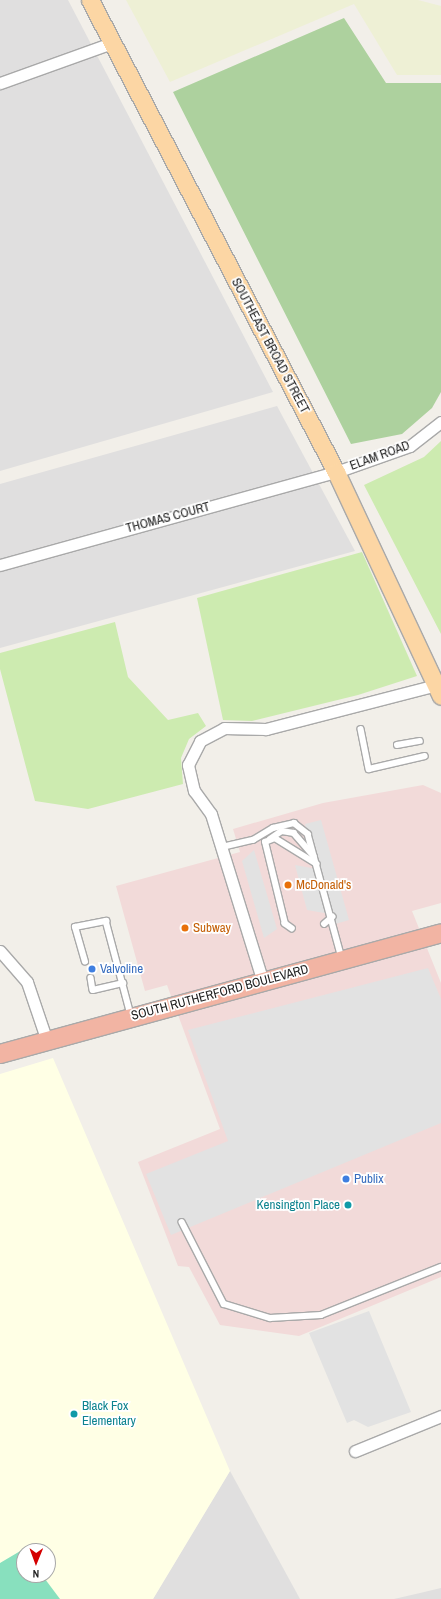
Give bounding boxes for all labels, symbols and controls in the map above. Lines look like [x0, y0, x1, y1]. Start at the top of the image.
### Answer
street label: SOUTHEAST BROAD STREET [228, 276, 312, 416]
street label: ELAM ROAD [348, 438, 412, 474]
street label: THOMAS COURT [124, 499, 212, 537]
place label: McDonald's [296, 877, 351, 893]
marker: McDonald's [283, 880, 293, 890]
place label: Subway [193, 920, 231, 936]
marker: Subway [180, 923, 190, 933]
place label: Valvoline [100, 961, 143, 977]
street label: SOUTH RUTHERFORD BOULEVARD [130, 962, 310, 1024]
marker: Valvoline [87, 964, 97, 974]
place label: Publix [354, 1171, 384, 1187]
marker: Publix [341, 1174, 351, 1184]
place label: Kensington Place [256, 1197, 340, 1213]
marker: Kensington Place [343, 1200, 353, 1210]
place label: Black Fox Elementary [82, 1399, 136, 1430]
marker: Black Fox Elementary [69, 1409, 79, 1419]
north arrow [16, 1543, 56, 1583]
text: N [32, 1567, 39, 1581]

